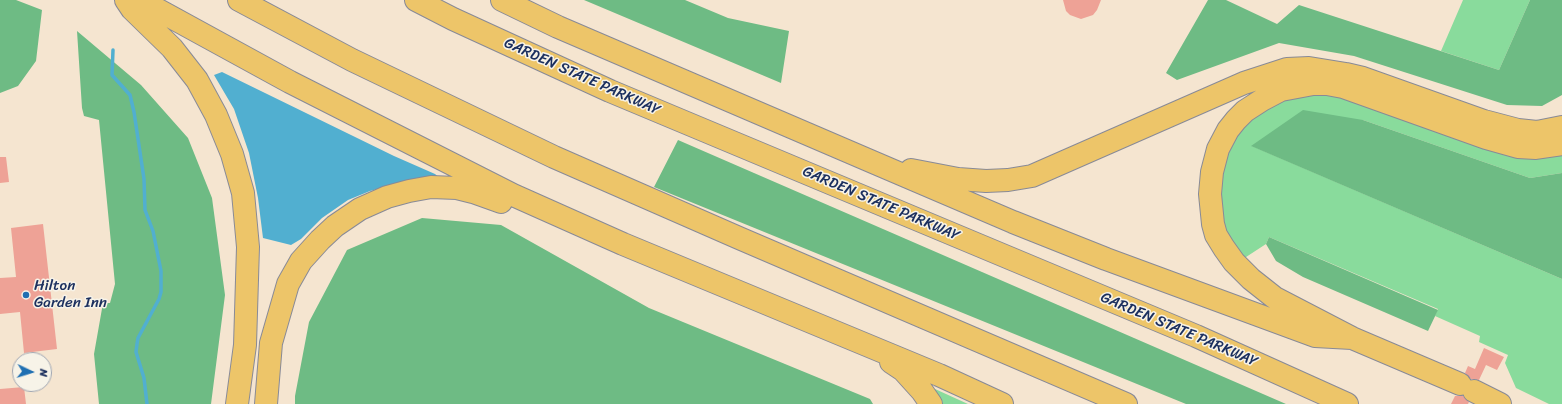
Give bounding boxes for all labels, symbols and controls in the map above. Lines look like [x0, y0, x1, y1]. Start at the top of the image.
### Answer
street label: GARDEN STATE PARKWAY [501, 34, 663, 120]
street label: GARDEN STATE PARKWAY [800, 163, 962, 245]
place label: Hilton Garden Inn [34, 277, 107, 312]
street label: GARDEN STATE PARKWAY [1098, 289, 1260, 371]
marker: Hilton Garden Inn [21, 290, 31, 300]
north arrow [12, 352, 52, 392]
text: N [34, 368, 53, 377]

